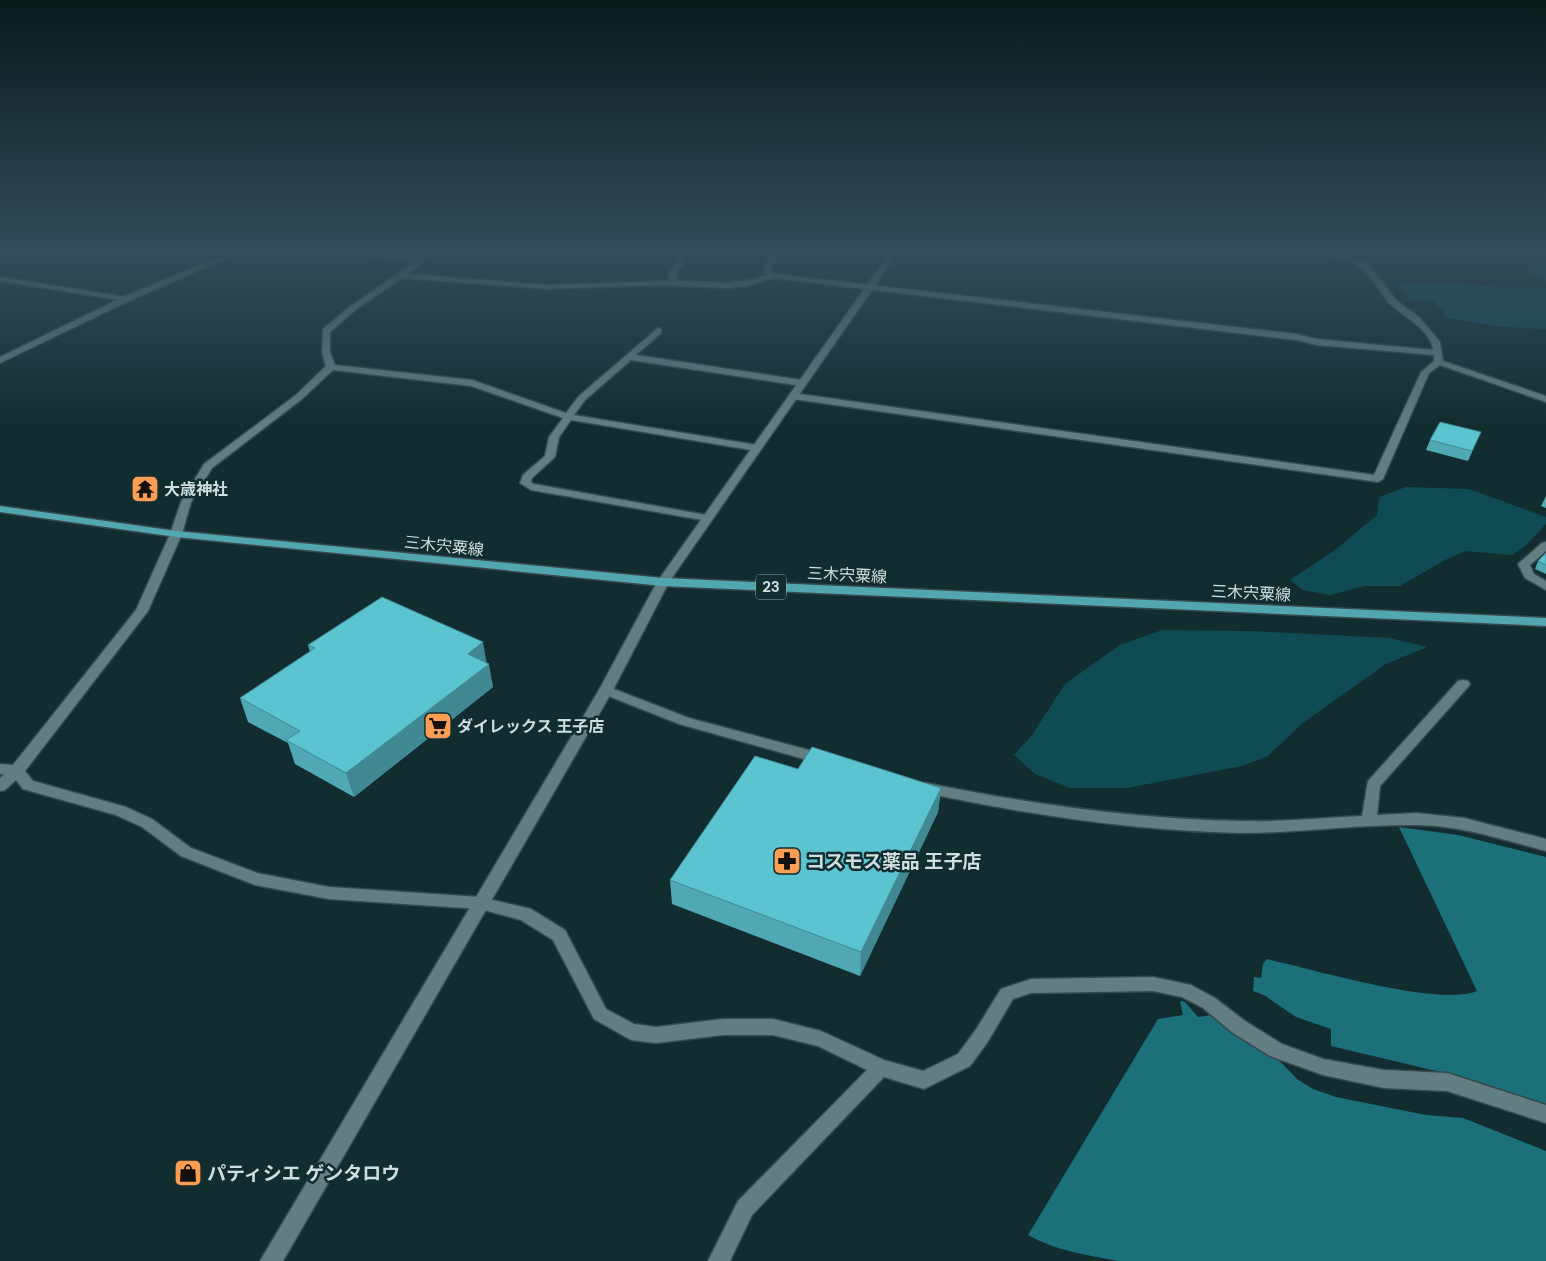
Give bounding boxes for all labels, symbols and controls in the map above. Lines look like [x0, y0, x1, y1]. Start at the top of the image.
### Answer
temple icon: 大歳神社 [130, 474, 160, 504]
place label: 大歳神社 [164, 479, 228, 500]
street label: 三木宍粟線 [403, 531, 485, 561]
street label: 三木宍粟線 [806, 562, 888, 588]
road number: 23 [756, 574, 786, 600]
street label: 三木宍粟線 [1210, 580, 1292, 606]
supermarket icon: ダイレックス 王子店 [423, 711, 453, 741]
place label: ダイレックス 王子店 [457, 716, 604, 737]
pharmacy icon: コスモス薬品 王子店 [772, 846, 802, 876]
place label: コスモス薬品 王子店 [806, 849, 981, 874]
shop icon: パティシエ ゲンタロウ [173, 1158, 203, 1188]
place label: パティシエ ゲンタロウ [207, 1161, 400, 1186]

